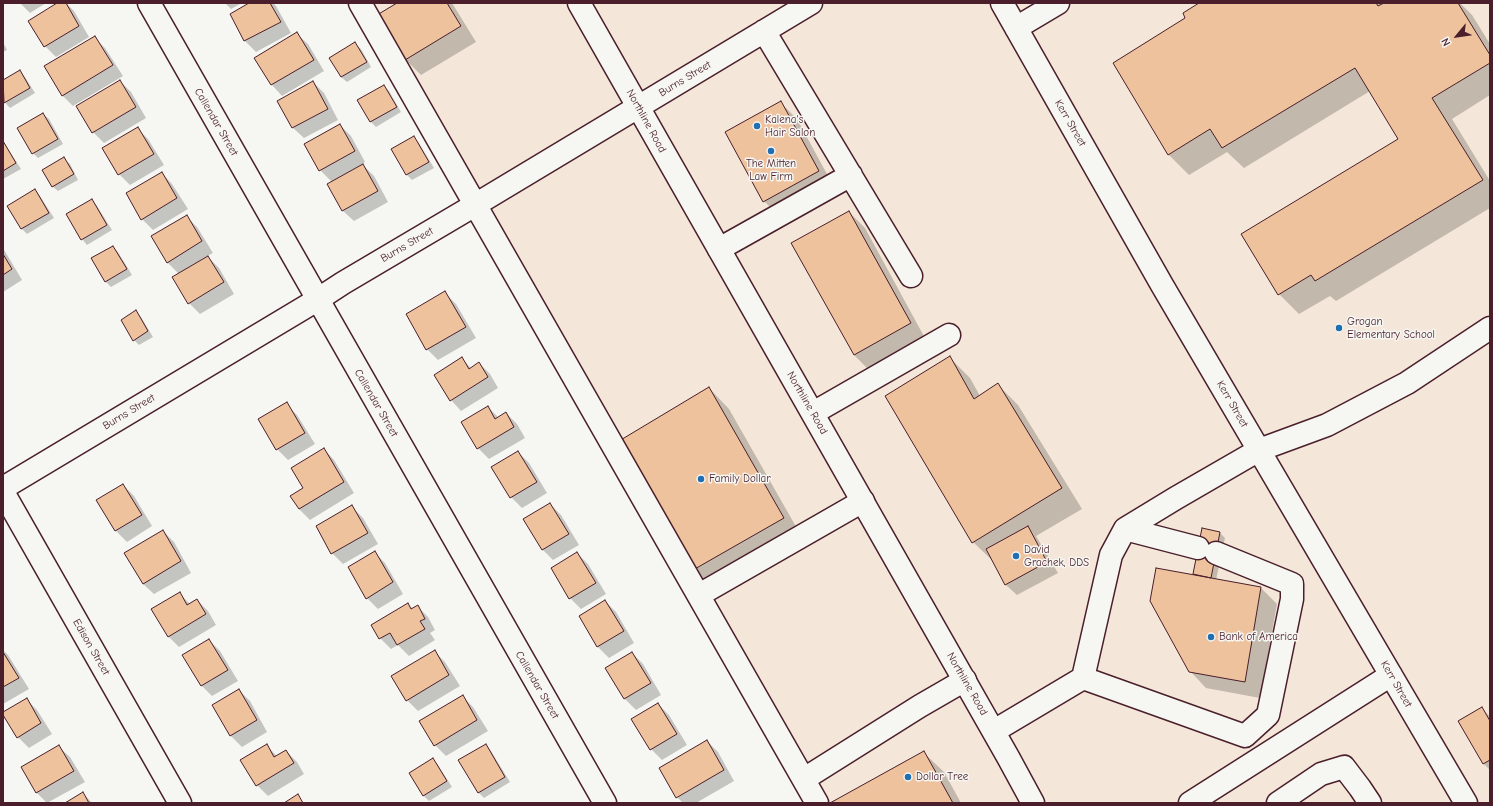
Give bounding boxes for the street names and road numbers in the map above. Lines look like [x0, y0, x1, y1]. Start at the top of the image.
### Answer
street label: Burns Street [656, 58, 714, 100]
street label: Callendar Street [191, 86, 241, 158]
street label: Northline Road [623, 87, 669, 155]
street label: Kerr Street [1051, 97, 1089, 149]
street label: Burns Street [378, 225, 436, 265]
street label: Callendar Street [351, 367, 401, 439]
street label: Northline Road [784, 369, 830, 437]
street label: Kerr Street [1213, 378, 1251, 430]
street label: Burns Street [100, 391, 158, 433]
street label: Edison Street [70, 617, 112, 677]
street label: Callendar Street [512, 649, 562, 721]
street label: Northline Road [944, 650, 990, 718]
street label: Kerr Street [1377, 658, 1415, 710]

